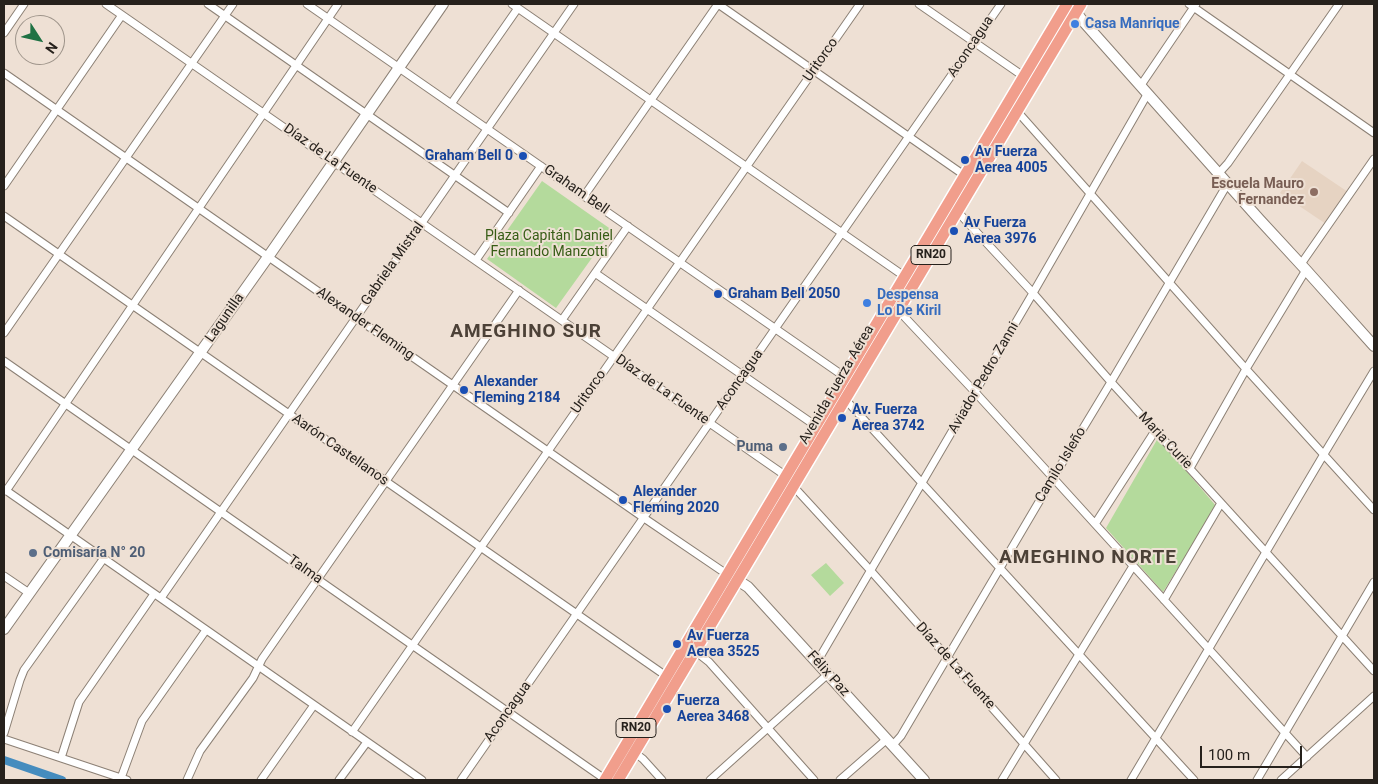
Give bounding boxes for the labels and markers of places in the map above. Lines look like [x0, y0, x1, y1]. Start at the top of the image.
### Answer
place label: Casa Manrique [1085, 16, 1180, 32]
marker: Casa Manrique [1069, 18, 1081, 30]
place label: Av Fuerza Aerea 4005 [975, 144, 1048, 176]
place label: Graham Bell 0 [425, 148, 513, 164]
marker: Graham Bell 0 [517, 150, 529, 162]
marker: Av Fuerza Aerea 4005 [959, 154, 971, 166]
place label: Escuela Mauro Fernandez [1211, 176, 1304, 208]
marker: Escuela Mauro Fernandez [1308, 186, 1320, 198]
place label: Av Fuerza Aerea 3976 [964, 215, 1037, 248]
marker: Av Fuerza Aerea 3976 [948, 225, 960, 237]
place label: Graham Bell 2050 [728, 286, 840, 302]
place label: Despensa Lo De Kiril [877, 287, 941, 320]
marker: Graham Bell 2050 [712, 288, 724, 300]
marker: Despensa Lo De Kiril [861, 297, 873, 309]
place label: Alexander Fleming 2184 [474, 374, 560, 407]
marker: Alexander Fleming 2184 [458, 384, 470, 396]
place label: Av. Fuerza Aerea 3742 [852, 402, 925, 434]
marker: Av. Fuerza Aerea 3742 [836, 412, 848, 424]
place label: Puma [737, 439, 773, 455]
marker: Puma [777, 441, 789, 453]
place label: Alexander Fleming 2020 [633, 484, 719, 516]
marker: Alexander Fleming 2020 [617, 494, 629, 506]
place label: Comisaría N° 20 [43, 545, 145, 561]
marker: Comisaría N° 20 [27, 547, 39, 559]
place label: Av Fuerza Aerea 3525 [687, 628, 760, 660]
marker: Av Fuerza Aerea 3525 [671, 638, 683, 650]
place label: Fuerza Aerea 3468 [677, 693, 750, 726]
marker: Fuerza Aerea 3468 [661, 703, 673, 715]

